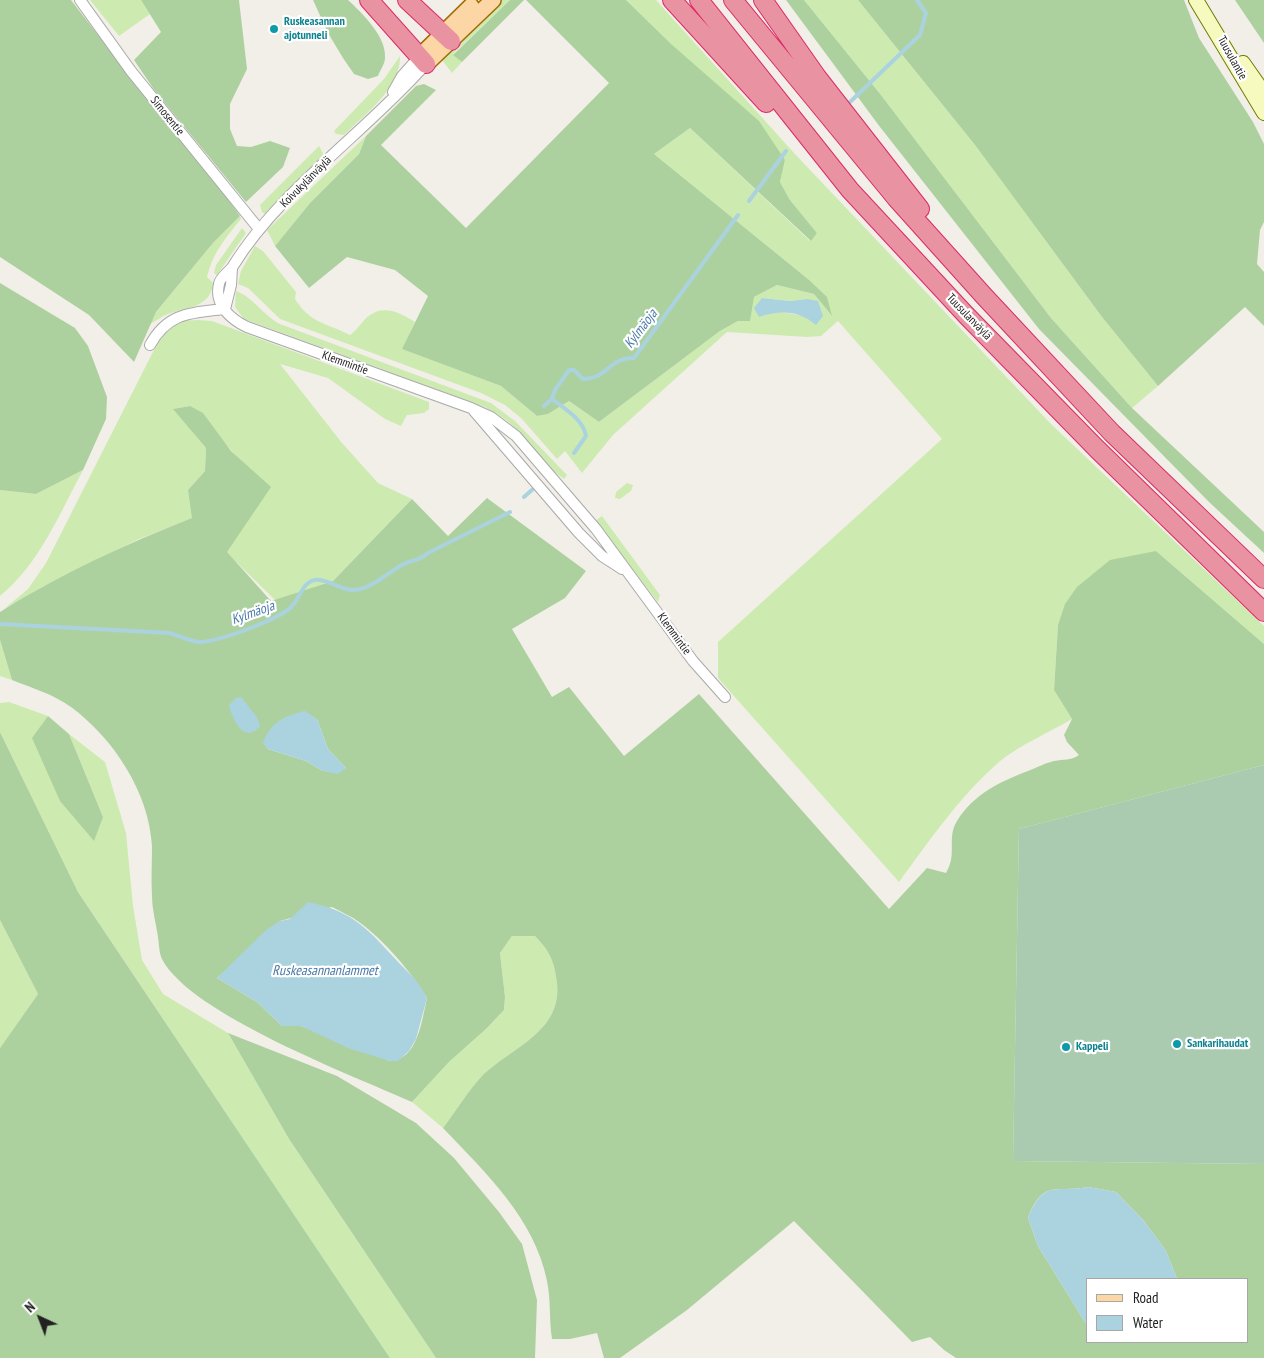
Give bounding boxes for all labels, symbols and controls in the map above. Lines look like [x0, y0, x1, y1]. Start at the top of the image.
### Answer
place label: Ruskeasannan ajotunneli [284, 15, 345, 43]
marker: Ruskeasannan ajotunneli [268, 23, 280, 35]
street label: Tuusulantie [1214, 34, 1250, 82]
street label: Simosentie [147, 94, 187, 138]
street label: Koivukylänväylä [277, 153, 335, 211]
street label: Tuusulanväylä [944, 291, 994, 343]
water label: Kylmäoja [621, 306, 661, 352]
street label: Klemmintie [320, 348, 370, 378]
water label: Kylmäoja [229, 598, 277, 628]
street label: Klemmintie [654, 610, 694, 658]
water label: Ruskeasannanlammet [272, 963, 378, 979]
place label: Sankarihaudat [1187, 1037, 1248, 1051]
marker: Sankarihaudat [1171, 1038, 1183, 1050]
place label: Kappeli [1076, 1040, 1108, 1054]
marker: Kappeli [1060, 1041, 1072, 1053]
legend [1086, 1278, 1249, 1343]
text: Road [1133, 1288, 1159, 1307]
north arrow [15, 1293, 65, 1343]
text: N [21, 1298, 39, 1316]
text: Water [1133, 1313, 1163, 1332]

